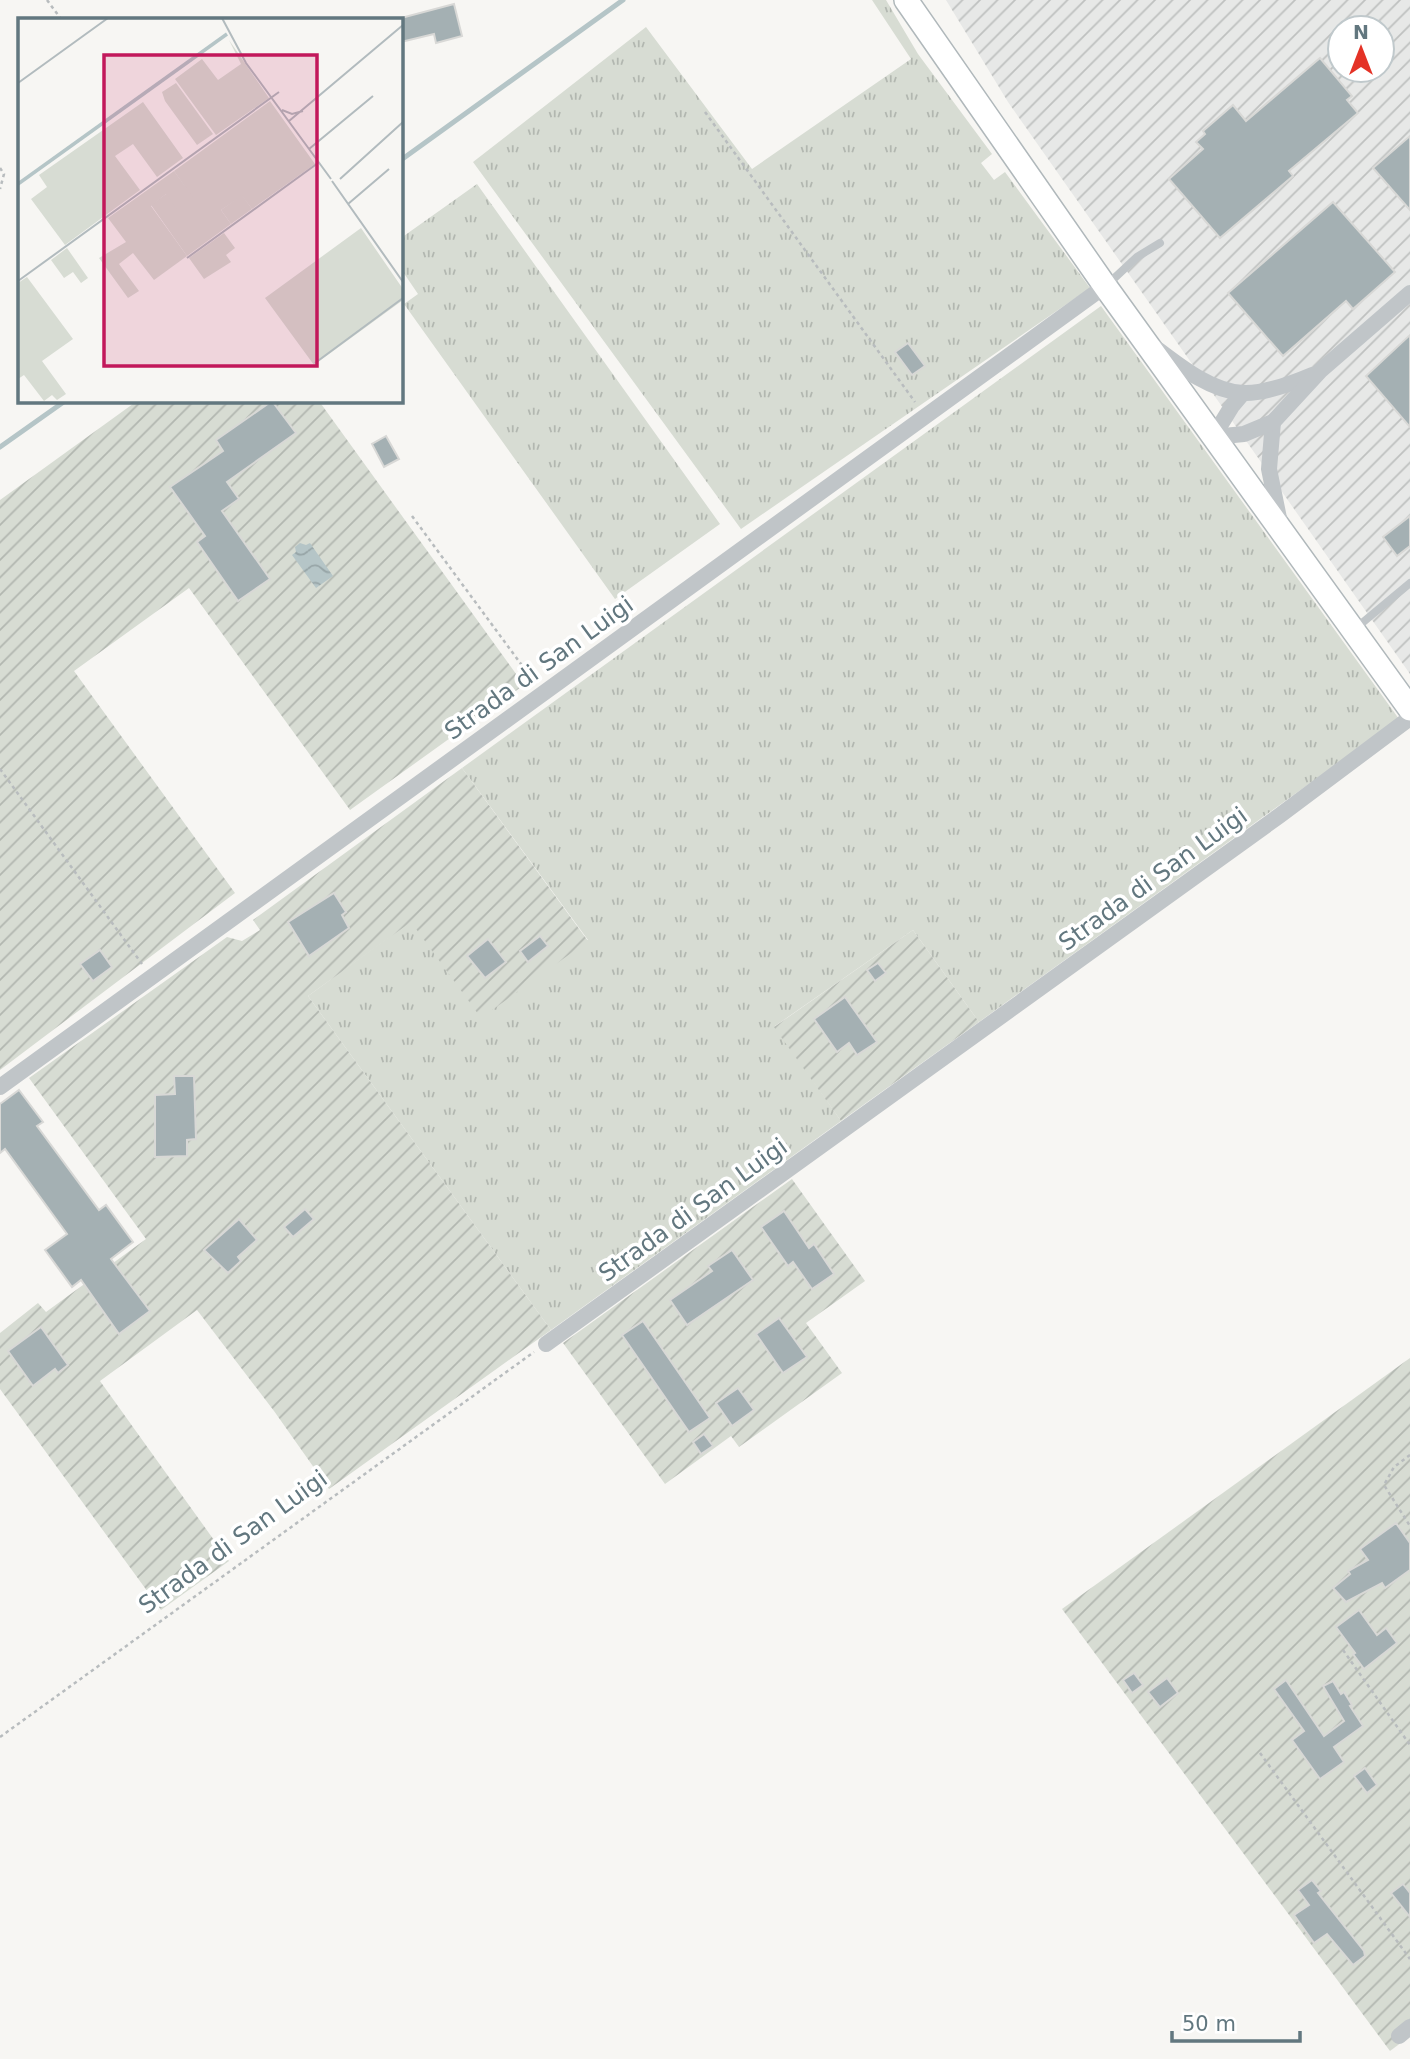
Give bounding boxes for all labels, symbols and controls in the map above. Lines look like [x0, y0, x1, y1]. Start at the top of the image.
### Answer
north arrow [1326, 14, 1396, 84]
inset map [18, 18, 402, 402]
text: N [1353, 21, 1369, 43]
street label: Strada di San Luigi [439, 590, 639, 746]
street label: Strada di San Luigi [1053, 801, 1253, 957]
street label: Strada di San Luigi [593, 1132, 793, 1288]
street label: Strada di San Luigi [133, 1464, 333, 1620]
scale bar [1172, 2000, 1300, 2044]
text: 50 m [1182, 2012, 1236, 2036]

